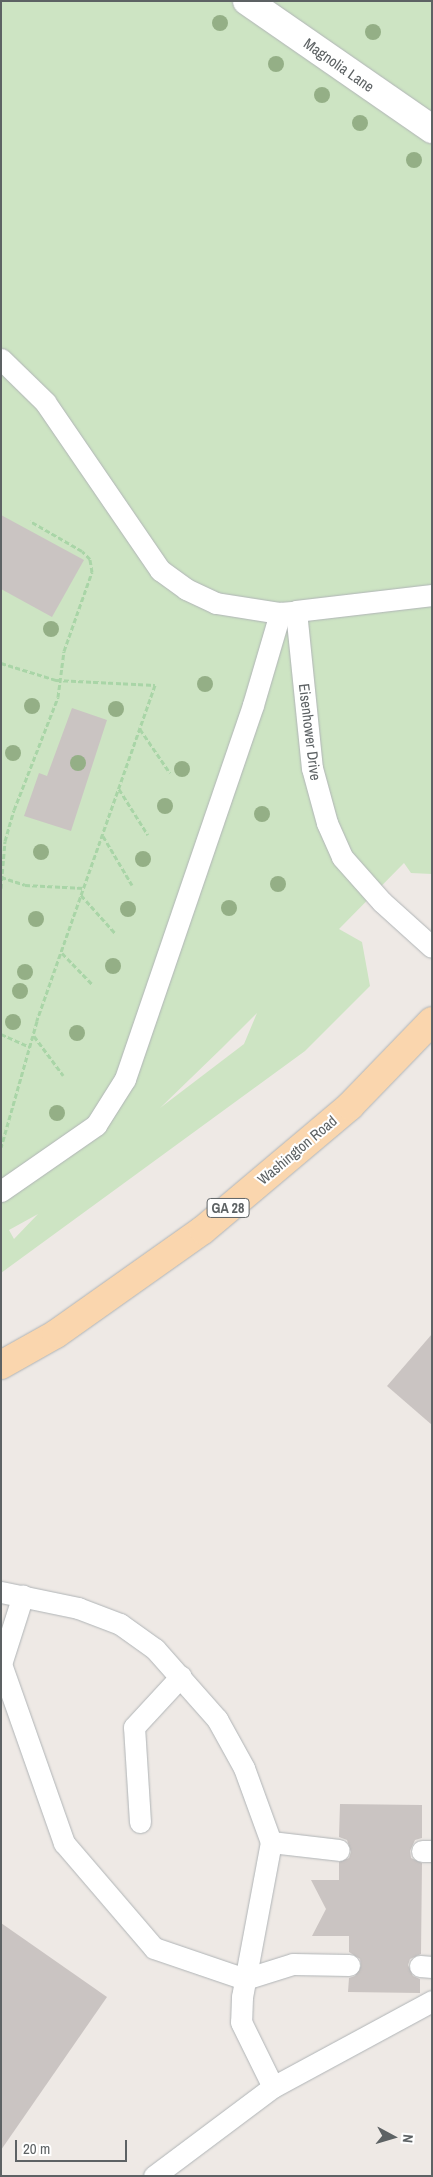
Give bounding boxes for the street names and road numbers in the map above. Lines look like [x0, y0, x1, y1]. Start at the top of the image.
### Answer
street label: Magnolia Lane [301, 34, 377, 96]
street label: Eisenhower Drive [295, 682, 325, 782]
street label: Washington Road [254, 1112, 340, 1188]
road number: GA 28 [206, 1196, 250, 1220]

